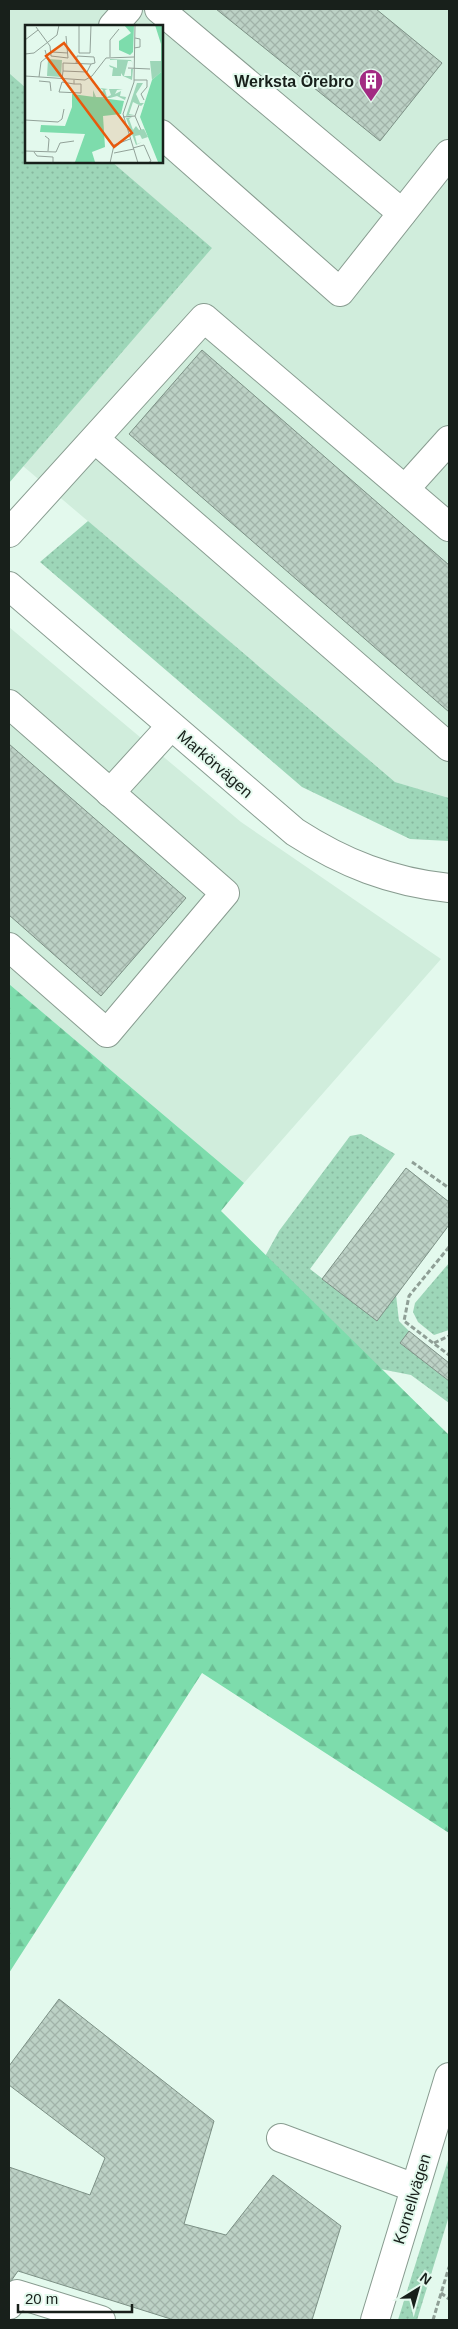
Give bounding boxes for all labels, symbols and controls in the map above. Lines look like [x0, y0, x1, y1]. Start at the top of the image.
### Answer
inset map [25, 25, 162, 162]
building icon: Werksta Örebro [358, 68, 384, 102]
place label: Werksta Örebro [234, 72, 354, 90]
street label: Markörvägen [174, 727, 256, 801]
street label: Kornellvägen [390, 2152, 434, 2246]
north arrow [393, 2264, 443, 2314]
text: N [417, 2269, 435, 2288]
scale bar [18, 2282, 131, 2314]
text: 20 m [25, 2290, 58, 2307]

